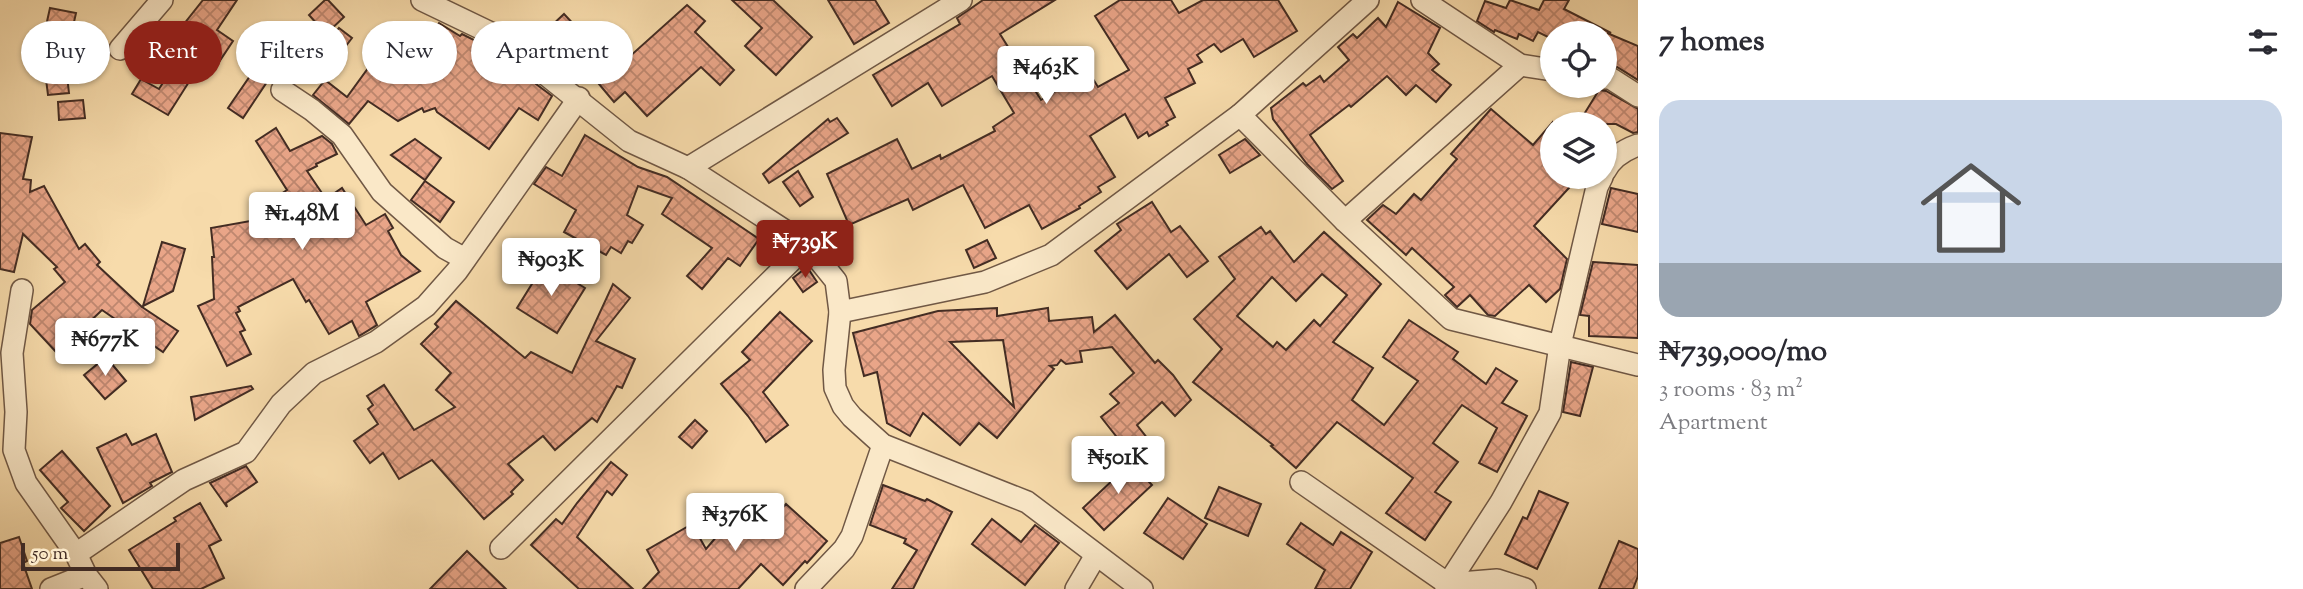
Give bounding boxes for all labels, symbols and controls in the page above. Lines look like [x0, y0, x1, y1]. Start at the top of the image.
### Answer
chip: Buy [21, 21, 110, 84]
chip: Rent [124, 21, 222, 84]
chip: Filters [236, 21, 348, 84]
chip: New [362, 21, 457, 84]
chip: Apartment [471, 21, 633, 84]
map controls [1540, 21, 1617, 189]
button: locate [1540, 21, 1617, 98]
text: 7 homes [1659, 21, 1764, 64]
icon: filters [2244, 23, 2282, 61]
pin: ₦463K [997, 46, 1095, 106]
text: ₦463K [1013, 52, 1079, 85]
button: layers [1540, 112, 1617, 189]
icon: home [1908, 145, 2034, 271]
pin: ₦1.48M [245, 192, 359, 252]
text: ₦1.48M [265, 198, 339, 231]
pin: ₦739K [756, 220, 854, 280]
text: ₦739K [772, 226, 838, 259]
pin: ₦903K [502, 238, 600, 298]
text: ₦903K [518, 244, 584, 277]
pin: ₦677K [56, 318, 154, 378]
text: ₦677K [71, 324, 139, 357]
text: ₦739,000/mo [1659, 331, 1827, 374]
text: 3 rooms · 83 m² [1659, 374, 1803, 407]
text: Apartment [1659, 407, 1768, 440]
pin: ₦501K [1069, 436, 1167, 496]
text: ₦501K [1088, 442, 1148, 475]
pin: ₦376K [686, 494, 784, 553]
text: ₦376K [702, 499, 768, 532]
scale bar [21, 540, 180, 572]
text: 50 m [32, 541, 68, 568]

